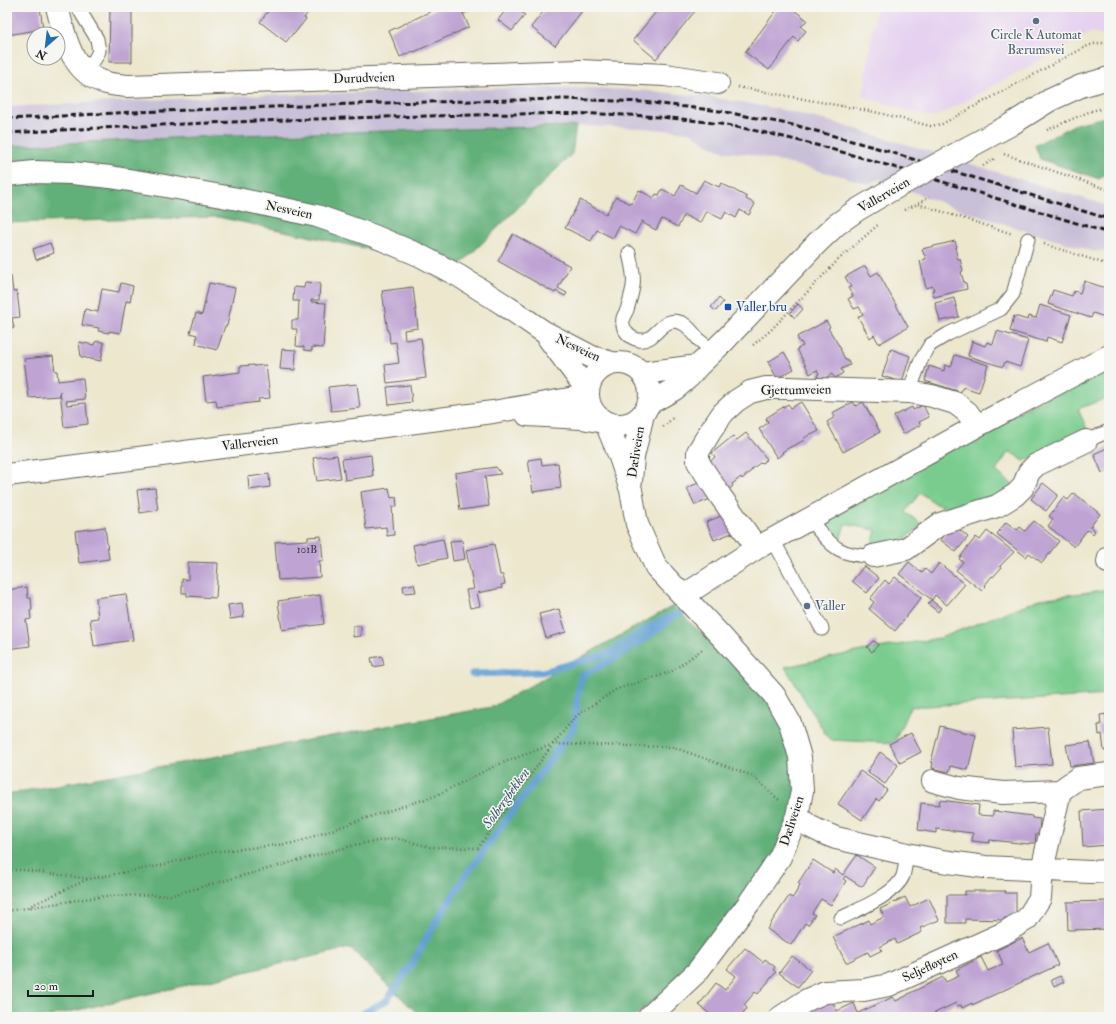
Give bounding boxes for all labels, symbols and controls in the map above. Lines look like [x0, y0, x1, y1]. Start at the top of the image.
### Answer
marker: Circle K Automat Bærumsvei [1031, 16, 1041, 26]
north arrow [26, 26, 66, 66]
place label: Circle K Automat Bærumsvei [990, 27, 1082, 58]
text: N [33, 46, 50, 63]
street label: Durudveien [333, 69, 395, 87]
street label: Vallerveien [855, 174, 913, 216]
street label: Nesveien [264, 197, 314, 223]
place label: Valler bru [736, 299, 787, 315]
marker: Valler bru [723, 302, 733, 312]
street label: Nesveien [553, 331, 603, 365]
street label: Gjettumveien [760, 381, 832, 399]
street label: Dæliveien [624, 425, 648, 479]
street label: Vallerveien [221, 432, 280, 454]
house number: 101B [297, 543, 317, 556]
place label: Valler [815, 598, 845, 614]
marker: Valler [802, 601, 812, 611]
water label: Solbergbekken [478, 764, 534, 832]
street label: Dæliveien [776, 794, 808, 848]
street label: Seljefløyten [900, 946, 961, 987]
scale bar [28, 972, 93, 998]
text: 20 m [34, 979, 59, 994]

